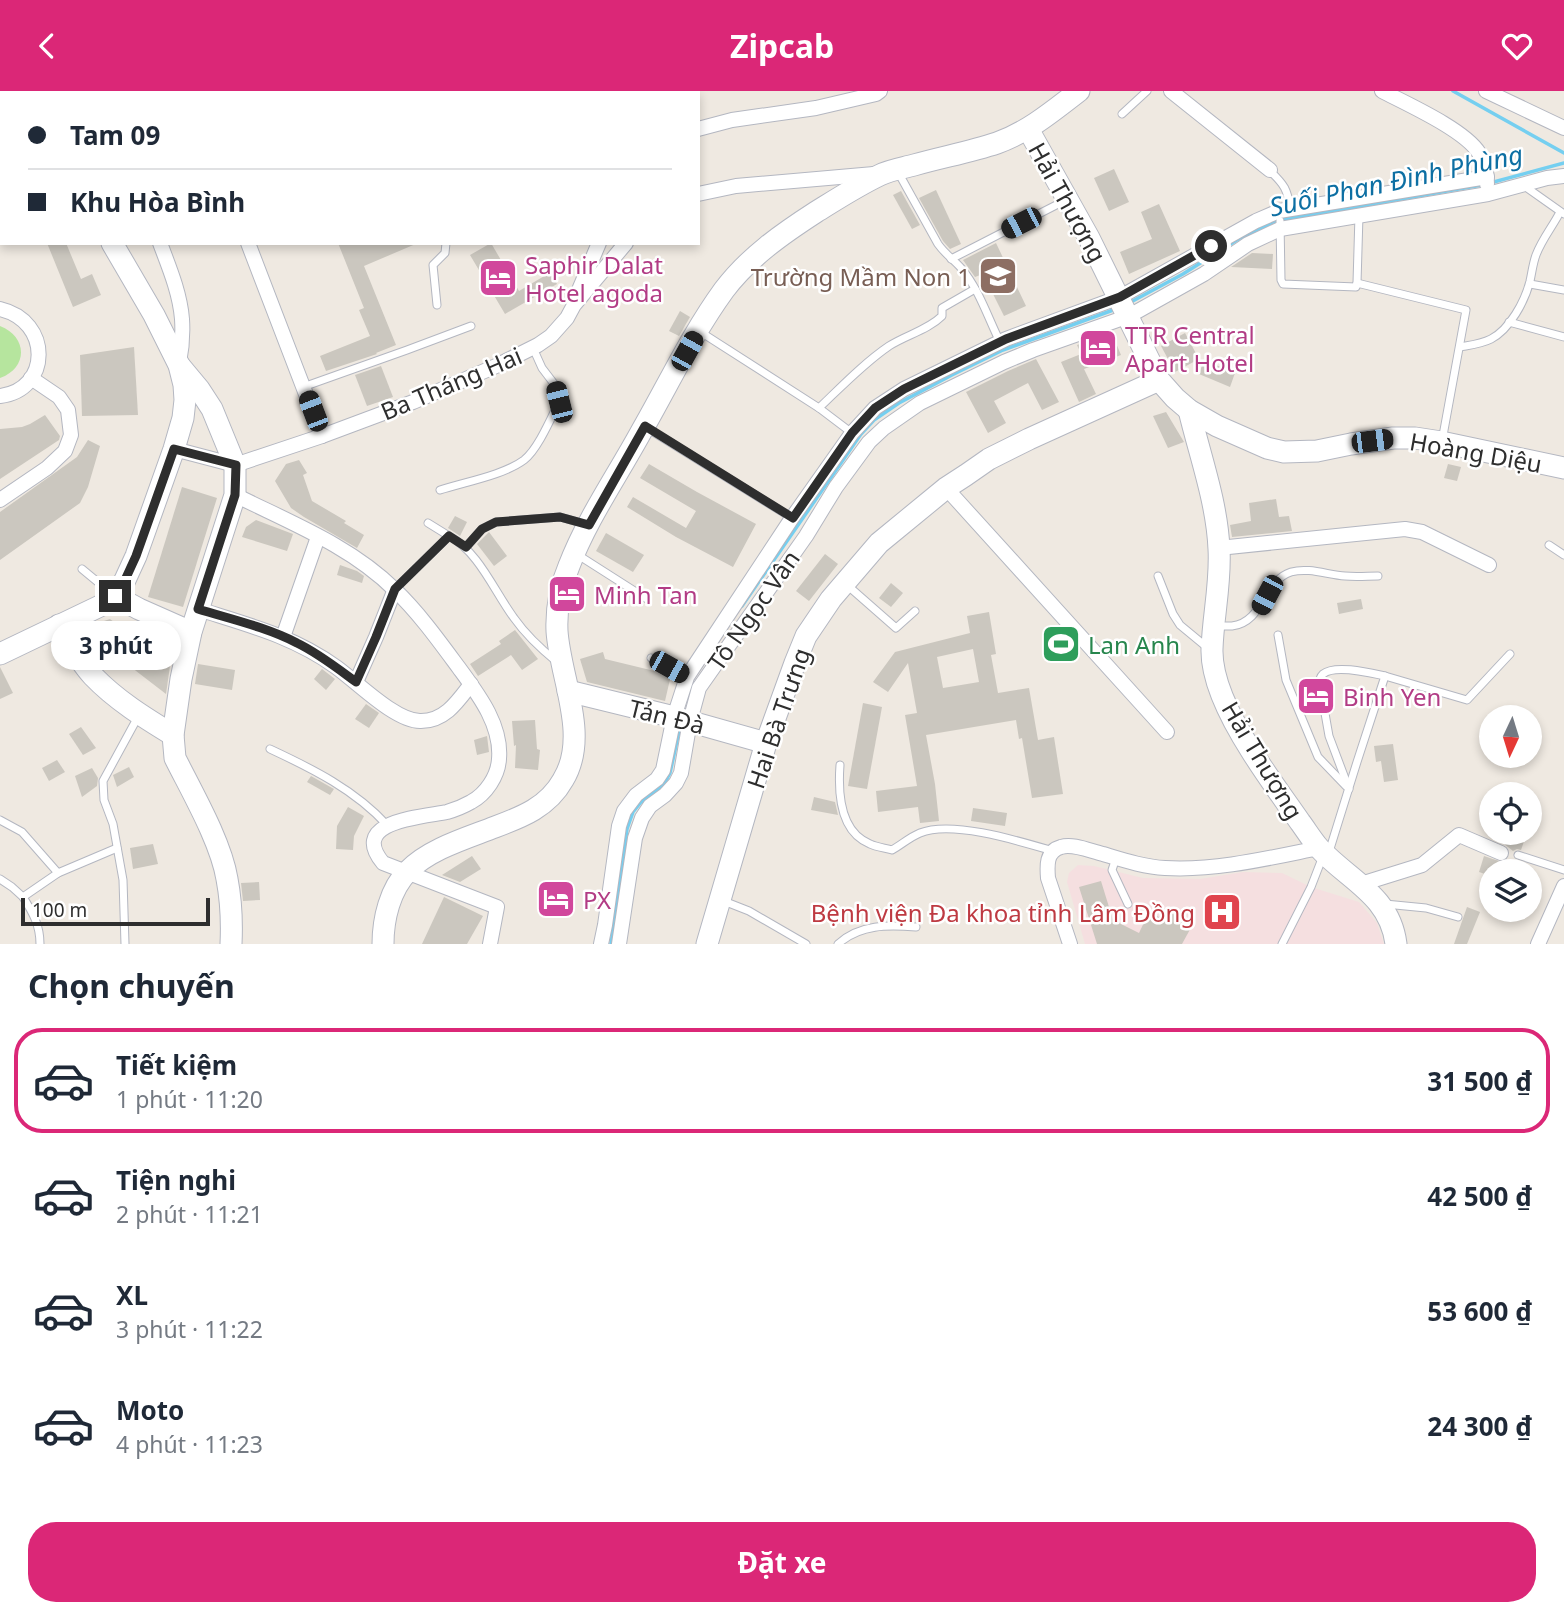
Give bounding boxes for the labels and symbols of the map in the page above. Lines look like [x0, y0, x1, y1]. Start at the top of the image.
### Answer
street label: Hải Thượng [1021, 136, 1115, 268]
water label: Suối Phan Đình Phùng [1266, 136, 1526, 224]
car [998, 204, 1045, 242]
route start [1195, 230, 1227, 262]
place label: Saphir Dalat Hotel agoda [525, 248, 663, 309]
school or university icon: Trường Mầm Non 1 [977, 255, 1019, 297]
hotel icon: Saphir Dalat Hotel agoda [477, 257, 519, 299]
place label: Trường Mầm Non 1 [751, 260, 971, 293]
place label: TTR Central Apart Hotel [1125, 318, 1255, 379]
hotel icon: TTR Central Apart Hotel [1077, 327, 1119, 369]
car [668, 328, 707, 374]
street label: Ba Tháng Hai [375, 338, 527, 428]
car [544, 379, 575, 425]
car [296, 388, 331, 434]
street label: Hoàng Diệu [1407, 424, 1545, 480]
car [1350, 428, 1395, 454]
street label: Tô Ngọc Vân [699, 543, 807, 677]
car [1248, 572, 1287, 618]
hotel icon: Minh Tan [546, 573, 588, 615]
place label: Minh Tan [594, 578, 698, 611]
route end [99, 580, 131, 612]
callout: 3 phút [50, 621, 180, 669]
sports icon: Lan Anh [1040, 623, 1082, 665]
place label: Lan Anh [1088, 628, 1180, 661]
street label: Hai Bà Trưng [739, 643, 817, 793]
car [646, 648, 693, 686]
hotel icon: Binh Yen [1295, 675, 1337, 717]
place label: Binh Yen [1343, 680, 1441, 713]
street label: Tản Đà [626, 691, 708, 741]
street label: Hải Thượng [1215, 695, 1311, 825]
north arrow [1479, 705, 1542, 768]
hotel icon: PX [535, 878, 577, 920]
place label: PX [583, 883, 611, 916]
hospital icon: Bệnh viện Đa khoa tỉnh Lâm Đồng [1201, 891, 1243, 933]
scale bar [21, 895, 210, 927]
place label: Bệnh viện Đa khoa tỉnh Lâm Đồng [811, 896, 1195, 929]

